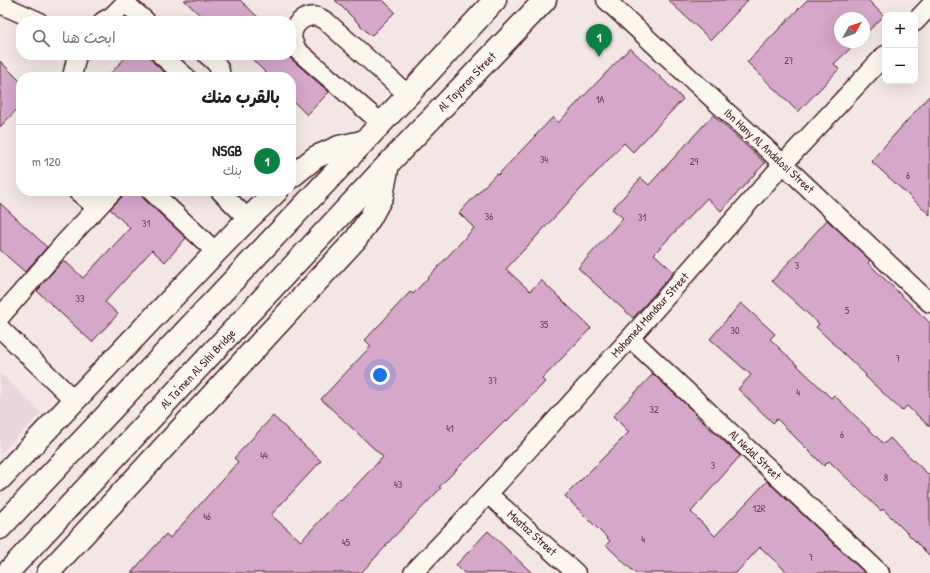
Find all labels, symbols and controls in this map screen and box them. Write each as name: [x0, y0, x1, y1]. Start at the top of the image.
north arrow: [834, 12, 870, 48]
map controls: [882, 12, 918, 84]
button: +: [882, 12, 918, 48]
search box: [16, 16, 296, 60]
pin: 1: [586, 24, 612, 57]
icon: search: [30, 27, 52, 49]
text: ابحث هنا: [62, 27, 116, 48]
street label: Al Tayaran Street: [434, 47, 500, 115]
button: −: [882, 48, 918, 84]
house number: 27: [784, 54, 794, 67]
text: بالقرب منك: [202, 85, 280, 108]
house number: 1A: [596, 93, 604, 106]
street label: Ibn Hany Al Andalosi Street: [720, 104, 819, 198]
text: NSGB: [212, 140, 242, 161]
text: 120 m: [32, 152, 60, 170]
text: 1: [265, 152, 269, 170]
house number: 34: [540, 153, 548, 166]
house number: 29: [690, 155, 699, 168]
text: بنك: [223, 161, 242, 179]
house number: 6: [906, 169, 910, 182]
house number: 36: [485, 210, 493, 223]
house number: 31: [638, 211, 646, 224]
house number: 31: [142, 217, 150, 230]
house number: 3: [795, 259, 800, 272]
street label: Mohamed Mandour Street: [607, 268, 693, 361]
house number: 33: [76, 292, 85, 305]
house number: 5: [845, 304, 850, 317]
house number: 35: [540, 318, 549, 331]
house number: 30: [731, 324, 740, 337]
street label: Al Ta'men Al Sihi Bridge: [156, 325, 239, 412]
house number: 7: [896, 352, 901, 365]
your location: [370, 365, 390, 385]
house number: 37: [488, 374, 498, 387]
house number: 4: [796, 386, 800, 399]
house number: 32: [649, 403, 659, 416]
house number: 41: [446, 422, 454, 435]
street label: Al Nedal Street: [725, 426, 786, 484]
house number: 6: [840, 428, 844, 441]
house number: 44: [260, 449, 268, 462]
house number: 3: [711, 459, 716, 472]
house number: 8: [884, 471, 888, 484]
house number: 43: [394, 478, 403, 491]
house number: 12R: [753, 502, 766, 515]
street label: Moataz Street: [504, 506, 561, 560]
house number: 46: [203, 510, 211, 523]
house number: 4: [641, 533, 645, 546]
house number: 45: [342, 536, 351, 549]
house number: 7: [809, 551, 814, 564]

